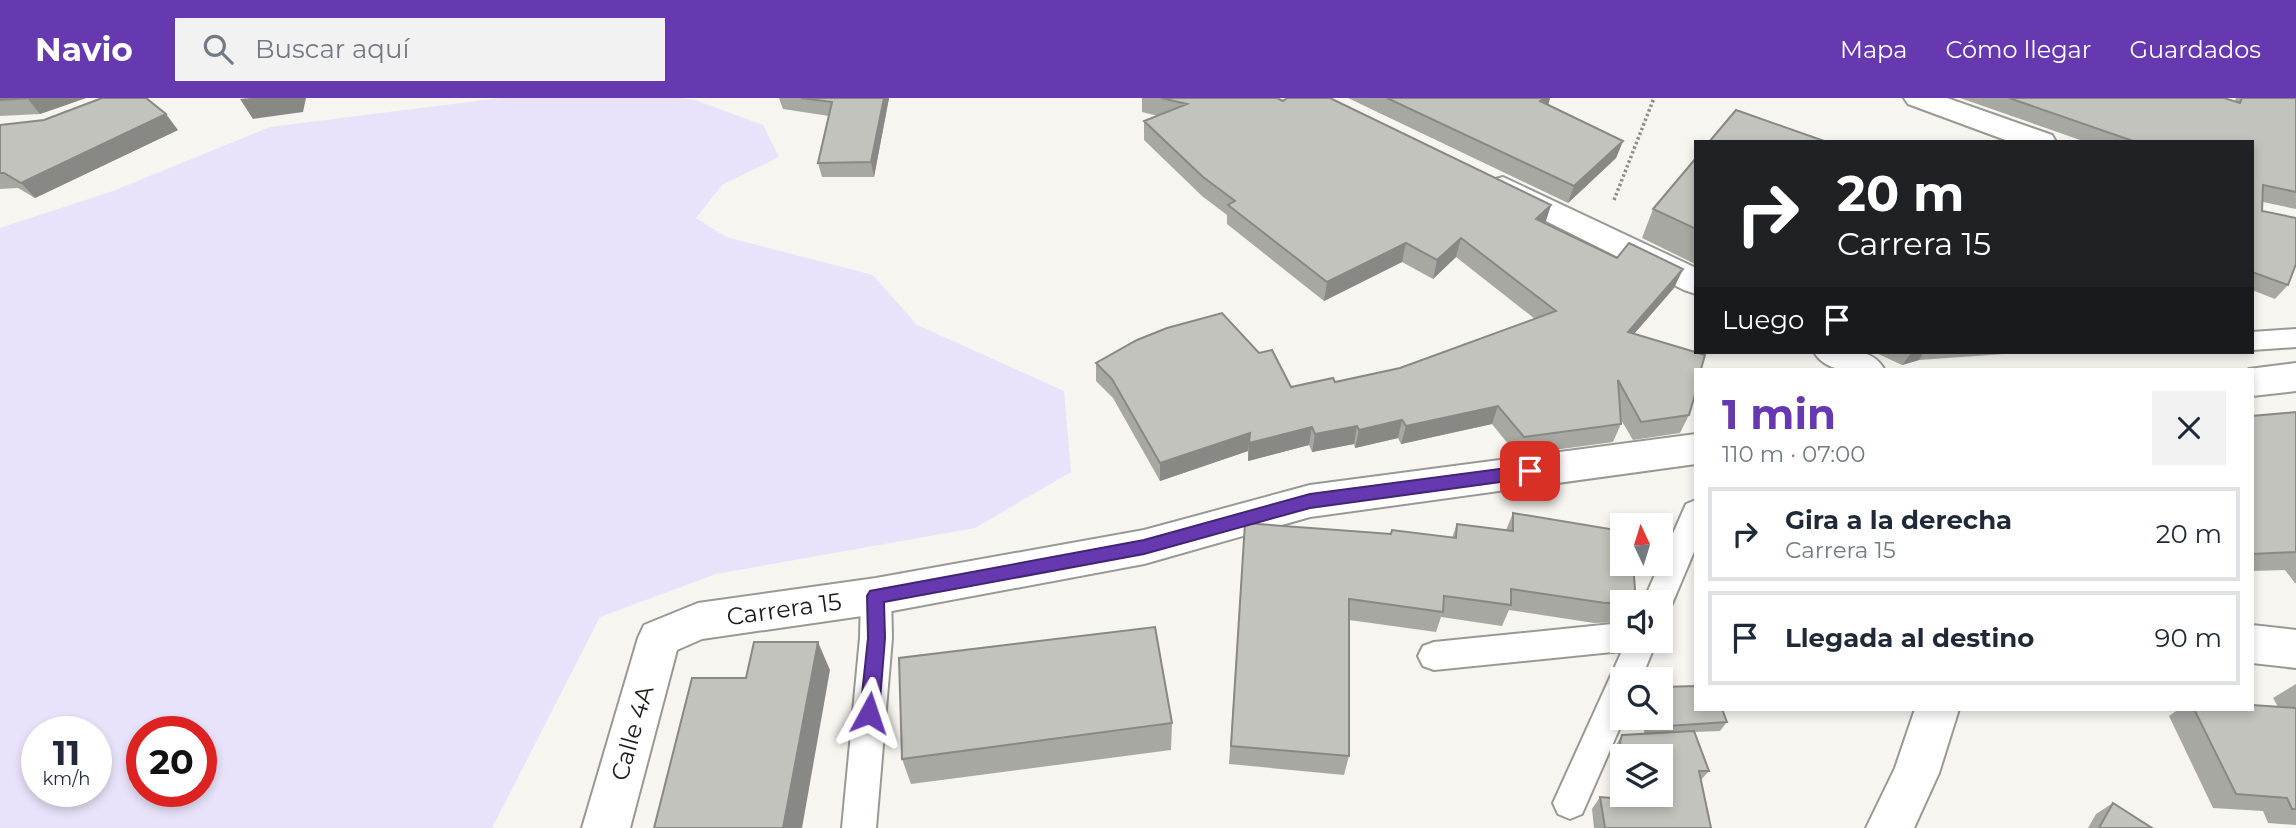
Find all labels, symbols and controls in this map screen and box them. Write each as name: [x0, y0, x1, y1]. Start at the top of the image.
search box: [175, 18, 665, 81]
text: Navio: [35, 29, 133, 69]
icon: search: [199, 30, 237, 68]
text: Buscar aquí: [255, 33, 409, 65]
text: Mapa: [1840, 35, 1907, 64]
text: Cómo llegar: [1945, 35, 2091, 64]
text: Guardados: [2129, 35, 2261, 64]
text: 20 m: [1837, 164, 1964, 223]
icon: right: [1722, 168, 1813, 259]
text: Carrera 15: [1837, 224, 1991, 263]
icon: arrive: [1818, 301, 1856, 339]
text: Luego: [1722, 304, 1804, 336]
text: 1 min: [1722, 388, 1836, 440]
button: close: [2152, 391, 2226, 465]
text: 110 m · 07:00: [1722, 440, 1866, 468]
pin: [1500, 441, 1560, 501]
icon: arrive: [1511, 452, 1549, 490]
text: Gira a la derecha: [1785, 504, 2012, 536]
north arrow: [1610, 513, 1673, 576]
map controls: [1610, 513, 1673, 807]
icon: right: [1726, 515, 1764, 553]
text: 20 m: [2156, 518, 2222, 550]
text: Carrera 15: [1785, 536, 1896, 564]
street label: Carrera 15: [725, 587, 843, 631]
button: sound: [1610, 590, 1673, 653]
icon: arrive: [1726, 619, 1764, 657]
text: Llegada al destino: [1785, 622, 2034, 654]
text: 90 m: [2155, 622, 2222, 654]
button: search: [1610, 667, 1673, 730]
position arrow: [832, 676, 906, 750]
street label: Calle 4A: [605, 681, 660, 784]
speed limit sign: 20: [126, 716, 217, 807]
text: 11: [53, 731, 80, 774]
button: layers: [1610, 744, 1673, 807]
text: km/h: [42, 768, 91, 790]

